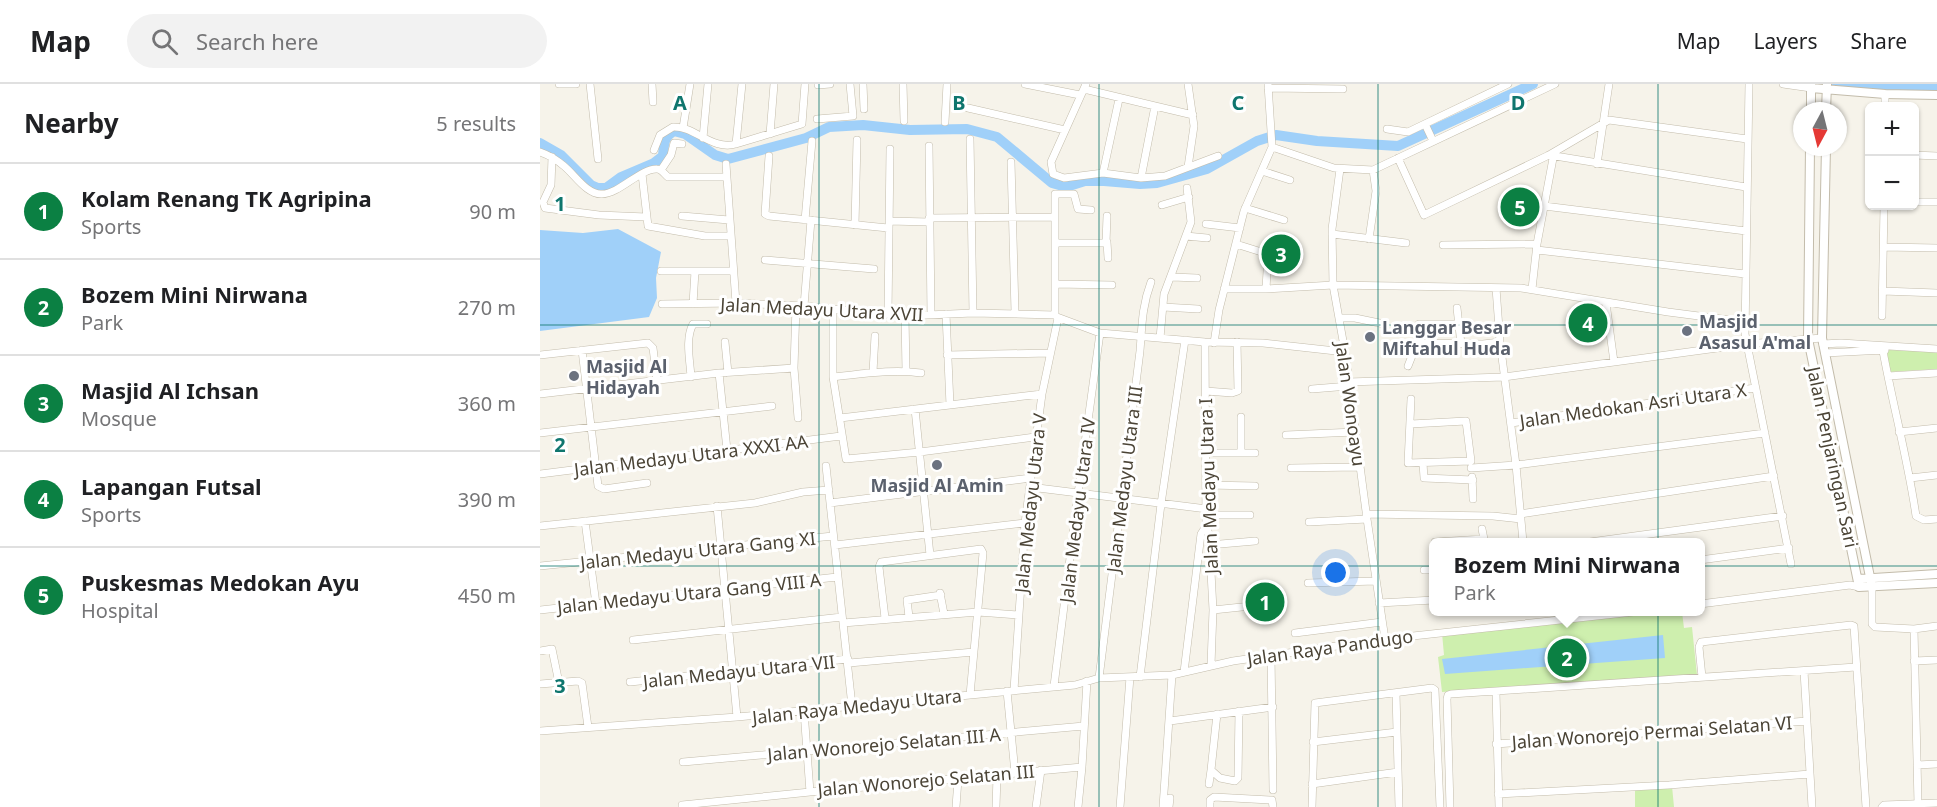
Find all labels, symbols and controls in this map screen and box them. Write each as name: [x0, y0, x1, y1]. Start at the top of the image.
search box: [127, 14, 547, 68]
text: Map: [30, 22, 91, 60]
icon: search: [148, 25, 181, 58]
text: Search here: [196, 26, 318, 56]
text: Map: [1677, 27, 1721, 55]
text: Layers: [1754, 27, 1818, 55]
text: Share: [1851, 27, 1907, 55]
text: A: [673, 89, 687, 116]
text: B: [952, 89, 966, 116]
text: C: [1232, 89, 1245, 116]
text: D: [1511, 89, 1525, 116]
north arrow: [1793, 102, 1847, 156]
map controls: [1865, 102, 1919, 210]
button: +: [1865, 102, 1919, 156]
text: Nearby: [24, 105, 119, 141]
text: 5 results: [436, 110, 516, 137]
button: −: [1865, 156, 1919, 210]
text: Kolam Renang TK Agripina: [81, 183, 372, 213]
pin: 5: [1500, 184, 1540, 230]
text: 1: [554, 190, 566, 217]
text: 1: [38, 198, 49, 225]
text: 90 m: [469, 198, 516, 225]
text: Sports: [81, 213, 141, 240]
pin: 3: [1262, 232, 1300, 276]
text: Bozem Mini Nirwana: [81, 279, 308, 309]
street label: Jalan Medayu Utara XVII: [718, 292, 924, 326]
text: 2: [38, 294, 49, 321]
text: 270 m: [458, 294, 516, 321]
pin: 4: [1568, 300, 1608, 346]
text: Park: [81, 309, 123, 336]
place label: Masjid Asasul A'mal: [1699, 309, 1811, 354]
place label: Langgar Besar Miftahul Huda: [1382, 315, 1511, 360]
marker: Masjid Asasul A'mal: [1680, 324, 1694, 338]
marker: Langgar Besar Miftahul Huda: [1363, 330, 1377, 344]
street label: Jalan Wonoayu: [1330, 338, 1372, 468]
place label: Masjid Al Hidayah: [586, 354, 667, 399]
street label: Jalan Penjaringan Sari: [1802, 362, 1864, 550]
marker: Masjid Al Hidayah: [567, 369, 581, 383]
text: Masjid Al Ichsan: [81, 375, 259, 405]
street label: Jalan Medokan Asri Utara X: [1516, 377, 1748, 433]
street label: Jalan Medayu Utara III: [1100, 384, 1147, 576]
text: 3: [38, 390, 49, 417]
text: 360 m: [458, 390, 516, 417]
street label: Jalan Medayu Utara I: [1193, 398, 1223, 576]
text: Mosque: [81, 405, 157, 432]
street label: Jalan Medayu Utara V: [1008, 412, 1051, 596]
street label: Jalan Medayu Utara IV: [1053, 416, 1100, 606]
street label: Jalan Medayu Utara XXXI AA: [571, 429, 810, 481]
text: 2: [554, 431, 566, 458]
marker: Masjid Al Amin: [930, 458, 944, 472]
text: Lapangan Futsal: [81, 471, 262, 501]
place label: Masjid Al Amin: [870, 473, 1004, 497]
text: 4: [38, 486, 49, 513]
text: 390 m: [458, 486, 516, 513]
text: Sports: [81, 501, 141, 528]
street label: Jalan Medayu Utara Gang XI: [577, 526, 817, 575]
popup: [1429, 538, 1705, 616]
text: Bozem Mini Nirwana: [1453, 549, 1681, 579]
your location: [1321, 558, 1350, 587]
text: Puskesmas Medokan Ayu: [81, 567, 360, 597]
street label: Jalan Medayu Utara Gang VIII A: [554, 567, 823, 619]
text: Park: [1453, 579, 1496, 606]
pin: 1: [1246, 580, 1284, 624]
text: 5: [38, 582, 49, 609]
text: 450 m: [458, 582, 516, 609]
text: Hospital: [81, 597, 159, 624]
street label: Jalan Raya Pandugo: [1244, 623, 1414, 671]
pin: 2: [1548, 636, 1586, 680]
street label: Jalan Medayu Utara VII: [640, 649, 836, 693]
text: 3: [554, 672, 566, 699]
street label: Jalan Raya Medayu Utara: [749, 683, 963, 729]
street label: Jalan Wonorejo Permai Selatan VI: [1509, 710, 1793, 754]
street label: Jalan Wonorejo Selatan III A: [764, 722, 1002, 766]
street label: Jalan Wonorejo Selatan III: [814, 759, 1036, 802]

